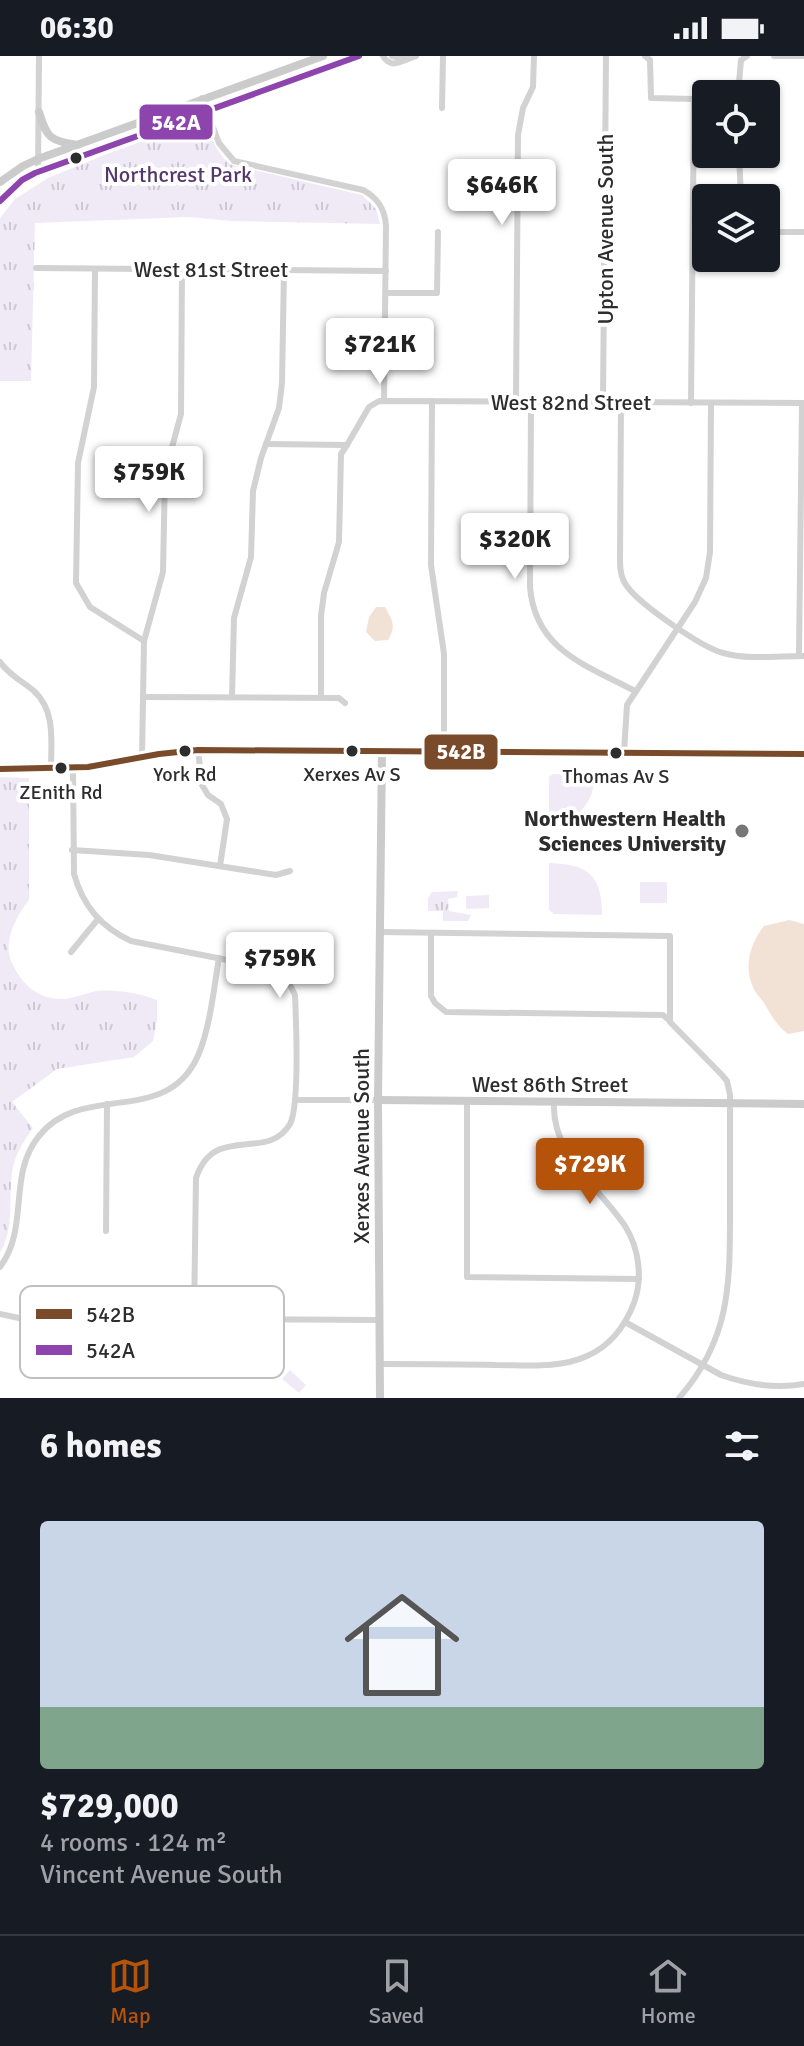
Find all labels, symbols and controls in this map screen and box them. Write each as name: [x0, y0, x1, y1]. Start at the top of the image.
text: 06:30: [40, 10, 114, 47]
map controls: [692, 80, 780, 272]
button: locate: [692, 80, 780, 168]
line badge: 542A: [138, 103, 214, 141]
text: 542A: [151, 109, 201, 136]
street label: Upton Avenue South: [592, 133, 619, 325]
unlabelled marker: [68, 150, 84, 166]
pin: $646K: [446, 159, 558, 227]
park label: Northcrest Park: [104, 161, 252, 188]
text: $646K: [466, 169, 538, 201]
button: layers: [692, 184, 780, 272]
street label: West 81st Street: [134, 256, 288, 283]
pin: $721K: [324, 318, 436, 386]
text: $721K: [344, 328, 416, 360]
street label: West 82nd Street: [491, 389, 652, 416]
pin: $759K: [93, 446, 205, 514]
text: $759K: [113, 456, 185, 488]
pin: $320K: [459, 513, 571, 581]
text: $320K: [479, 523, 551, 555]
line badge: 542B: [423, 733, 499, 771]
text: 542B: [436, 738, 486, 765]
marker: York Rd: [177, 743, 193, 759]
marker: Xerxes Av S: [344, 743, 360, 759]
marker: Thomas Av S: [608, 745, 624, 761]
marker: ZEnith Rd: [53, 760, 69, 776]
place label: York Rd: [153, 762, 217, 787]
place label: Xerxes Av S: [303, 762, 401, 787]
place label: Thomas Av S: [563, 764, 669, 789]
place label: ZEnith Rd: [19, 780, 103, 805]
place label: Northwestern Health Sciences University: [524, 805, 726, 857]
marker: Northwestern Health Sciences University: [733, 822, 751, 840]
pin: $759K: [224, 932, 336, 1000]
text: $759K: [244, 942, 316, 974]
street label: Xerxes Avenue South: [348, 1048, 375, 1244]
street label: West 86th Street: [472, 1071, 629, 1098]
pin: $729K: [534, 1138, 646, 1206]
text: $729K: [554, 1148, 626, 1180]
legend: [20, 1286, 284, 1378]
text: 542B: [86, 1301, 135, 1328]
text: 542A: [86, 1337, 136, 1364]
icon: filters: [720, 1424, 764, 1468]
text: 6 homes: [40, 1425, 161, 1467]
icon: home: [330, 1573, 474, 1717]
text: $729,000: [40, 1785, 179, 1827]
text: 4 rooms · 124 m²: [40, 1827, 227, 1859]
text: Vincent Avenue South: [40, 1859, 283, 1891]
tab: Map: [108, 1954, 152, 2029]
tab: Saved: [369, 1954, 424, 2029]
tab: Home: [641, 1954, 696, 2029]

